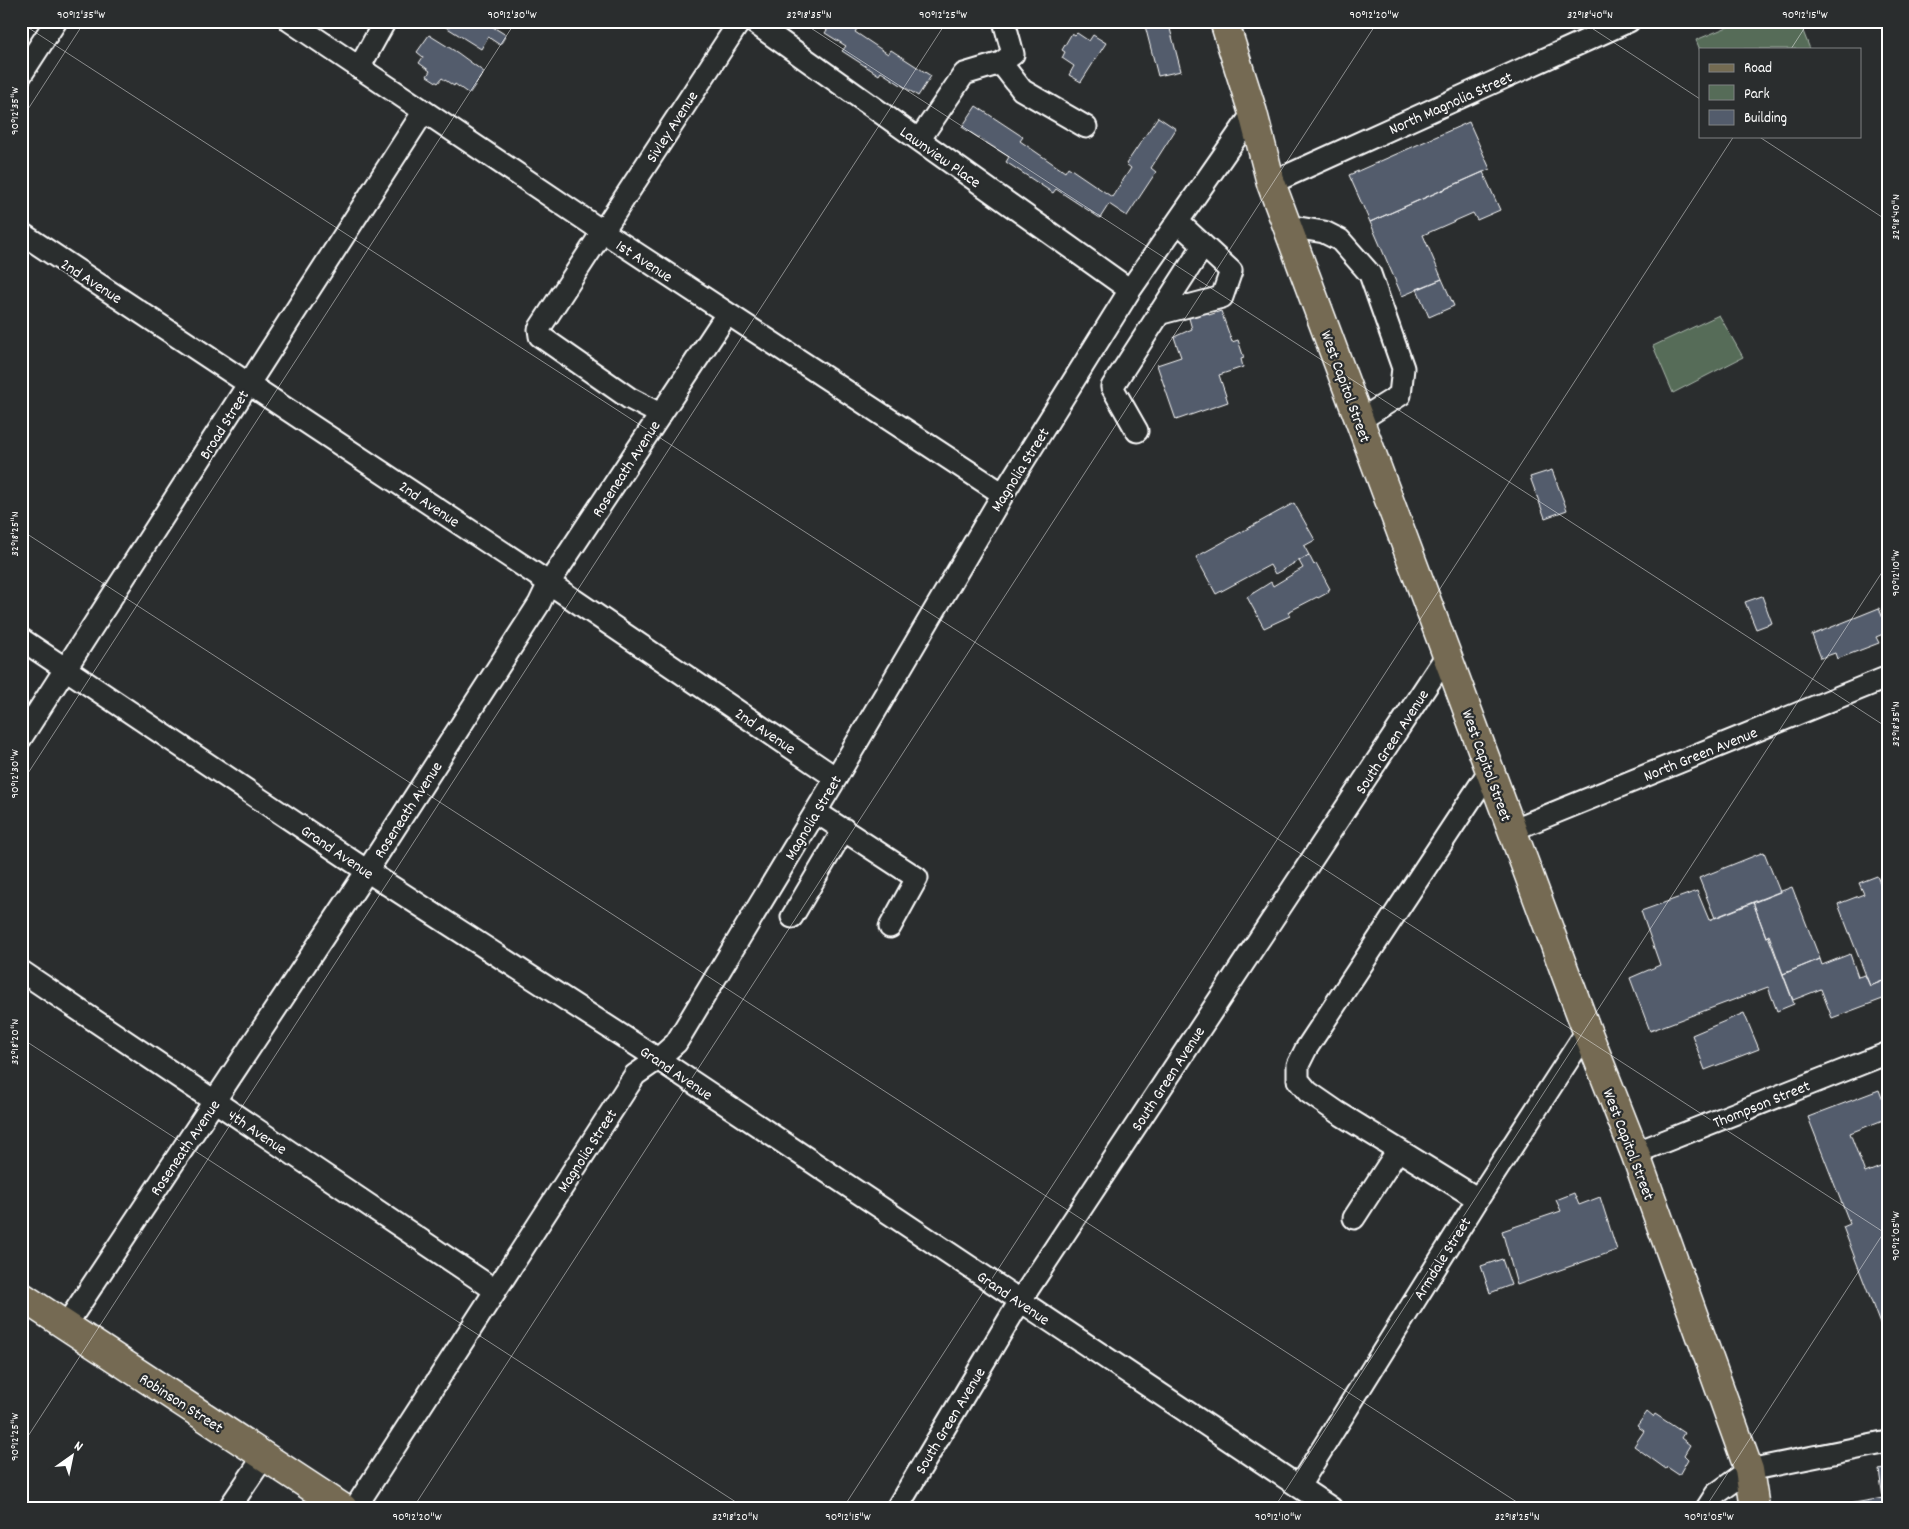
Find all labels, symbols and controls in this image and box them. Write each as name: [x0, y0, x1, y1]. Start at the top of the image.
text: 90°12'35"W: [57, 7, 105, 24]
text: 90°12'30"W: [487, 7, 537, 24]
text: 32°18'35"N: [786, 7, 832, 24]
text: 90°12'25"W: [919, 7, 967, 24]
text: 90°12'20"W: [1349, 7, 1399, 24]
text: 32°18'40"N: [1567, 7, 1613, 24]
text: 90°12'15"W: [1782, 7, 1828, 24]
legend: [1699, 48, 1862, 138]
text: Road: [1744, 58, 1772, 80]
street label: North Magnolia Street: [1386, 67, 1517, 142]
text: Park: [1744, 84, 1770, 106]
text: 90°12'35"W: [7, 87, 24, 135]
street label: Sivley Avenue: [641, 87, 705, 168]
text: Building: [1744, 108, 1787, 130]
street label: Lawnview Place: [894, 122, 985, 195]
text: 32°18'40"N: [1888, 194, 1905, 240]
street label: 1st Avenue: [611, 235, 677, 289]
street label: 2nd Avenue: [55, 254, 126, 311]
street label: West Capitol Street: [1314, 328, 1376, 446]
street label: Broad Street: [195, 386, 256, 465]
street label: Roseneath Avenue: [587, 416, 667, 522]
street label: Magnolia Street: [986, 424, 1056, 517]
street label: 2nd Avenue: [393, 476, 464, 534]
text: 32°18'25"N: [7, 511, 24, 557]
text: 90°12'10"W: [1888, 550, 1905, 596]
street label: South Green Avenue: [1351, 685, 1436, 799]
text: 32°18'35"N: [1888, 701, 1905, 747]
street label: 2nd Avenue: [729, 703, 800, 761]
street label: West Capitol Street: [1455, 707, 1517, 825]
street label: North Green Avenue: [1641, 722, 1761, 789]
text: 90°12'30"W: [7, 749, 24, 799]
street label: Roseneath Avenue: [369, 757, 449, 863]
street label: Magnolia Street: [780, 771, 849, 865]
street label: Grand Avenue: [295, 820, 378, 886]
text: 32°18'20"N: [7, 1019, 24, 1065]
street label: South Green Avenue: [1127, 1022, 1212, 1136]
street label: Grand Avenue: [634, 1041, 717, 1107]
street label: Thompson Street: [1710, 1075, 1814, 1135]
street label: West Capitol Street: [1596, 1086, 1660, 1204]
street label: Roseneath Avenue: [145, 1096, 227, 1201]
street label: 4th Avenue: [222, 1105, 291, 1161]
street label: Magnolia Street: [553, 1105, 624, 1198]
text: 90°12'05"W: [1888, 1211, 1905, 1261]
street label: Armdale Street: [1408, 1213, 1478, 1305]
street label: Grand Avenue: [971, 1266, 1054, 1332]
street label: South Green Avenue: [910, 1364, 992, 1479]
street label: Robinson Street: [134, 1368, 227, 1440]
text: 90°12'25"W: [7, 1413, 24, 1461]
north arrow: [48, 1432, 98, 1482]
text: N: [70, 1437, 86, 1457]
text: 90°12'20"W: [392, 1509, 442, 1526]
text: 32°18'20"N: [712, 1509, 758, 1526]
text: 90°12'15"W: [825, 1509, 871, 1526]
text: 90°12'10"W: [1255, 1509, 1301, 1526]
text: 32°18'25"N: [1494, 1509, 1540, 1526]
text: 90°12'05"W: [1684, 1509, 1734, 1526]

